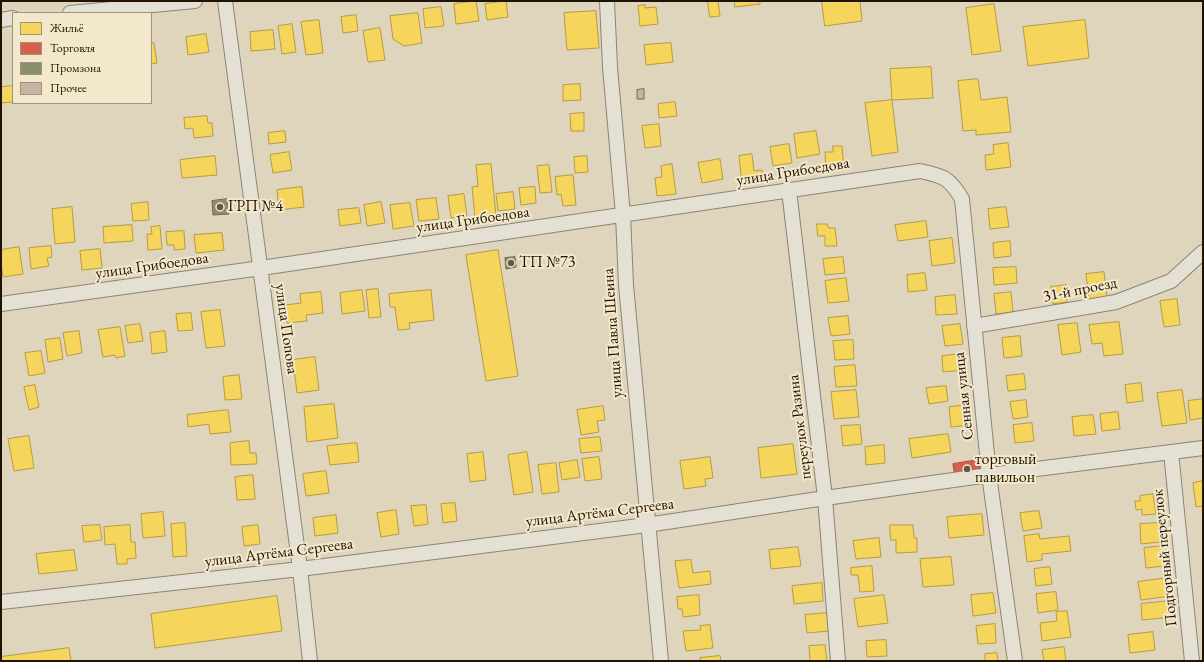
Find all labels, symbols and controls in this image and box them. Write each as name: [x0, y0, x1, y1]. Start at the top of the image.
legend: [12, 12, 152, 104]
text: Жильё: [50, 20, 83, 36]
text: Торговля: [50, 40, 95, 56]
text: Промзона: [50, 60, 101, 76]
text: Прочее: [50, 80, 87, 96]
street label: улица Грибоедова: [735, 154, 851, 190]
place label: ГРП №4: [228, 197, 283, 217]
marker: ГРП №4: [215, 202, 225, 212]
street label: улица Грибоедова: [415, 203, 531, 237]
street label: улица Грибоедова: [94, 249, 210, 283]
place label: ТП №73: [519, 253, 575, 273]
marker: ТП №73: [506, 258, 516, 268]
street label: улица Павла Шеина: [599, 268, 627, 398]
street label: 31-й проезд: [1041, 273, 1119, 307]
street label: улица Попова: [270, 283, 302, 375]
street label: Сенная улица: [950, 351, 978, 441]
street label: переулок Разина: [784, 374, 816, 480]
place label: торговый павильон: [975, 450, 1036, 488]
marker: торговый павильон: [962, 464, 972, 474]
street label: Подгорный переулок: [1148, 488, 1182, 628]
street label: улица Артёма Сергеева: [525, 494, 675, 532]
street label: улица Артёма Сергеева: [204, 534, 354, 572]

